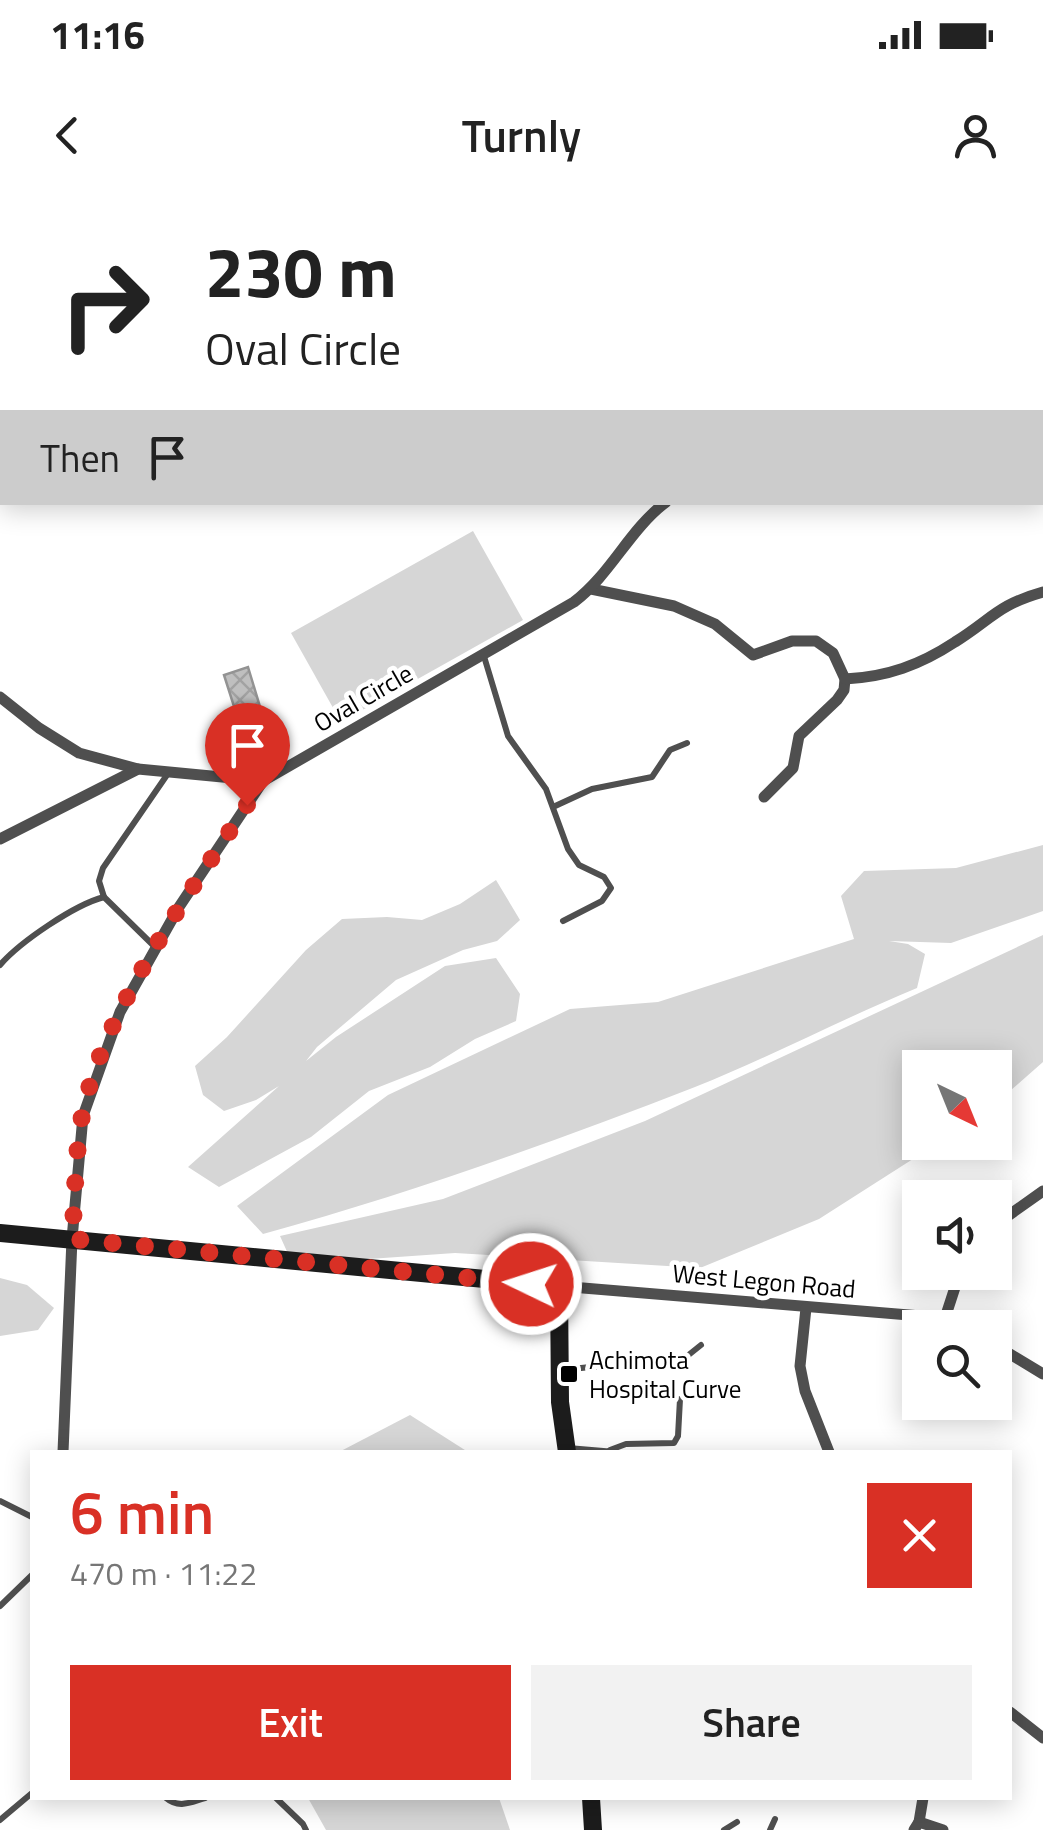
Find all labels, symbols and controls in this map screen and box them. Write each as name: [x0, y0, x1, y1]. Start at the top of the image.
text: 11:16: [50, 6, 145, 64]
text: Turnly: [462, 101, 581, 169]
icon: back: [40, 108, 95, 163]
icon: person: [948, 108, 1003, 163]
text: 230 m: [205, 218, 397, 324]
icon: right: [40, 240, 170, 370]
text: Oval Circle: [205, 314, 401, 382]
text: Then: [40, 429, 120, 487]
icon: arrive: [140, 430, 195, 485]
street label: Oval Circle: [306, 654, 420, 742]
pin: [205, 703, 290, 806]
icon: arrive: [220, 718, 275, 773]
north arrow: [902, 1050, 1012, 1160]
map controls: [902, 1050, 1012, 1420]
button: sound: [902, 1180, 1012, 1290]
position arrow: [479, 1232, 583, 1336]
street label: West Legon Road: [671, 1254, 857, 1308]
button: search: [902, 1310, 1012, 1420]
place label: Achimota Hospital Curve: [589, 1341, 741, 1408]
marker: Achimota Hospital Curve: [558, 1363, 580, 1385]
text: 6 min: [70, 1466, 214, 1557]
button: close: [867, 1483, 972, 1588]
text: 470 m · 11:22: [70, 1549, 257, 1597]
button: Exit: [70, 1665, 511, 1780]
button: Share: [531, 1665, 972, 1780]

